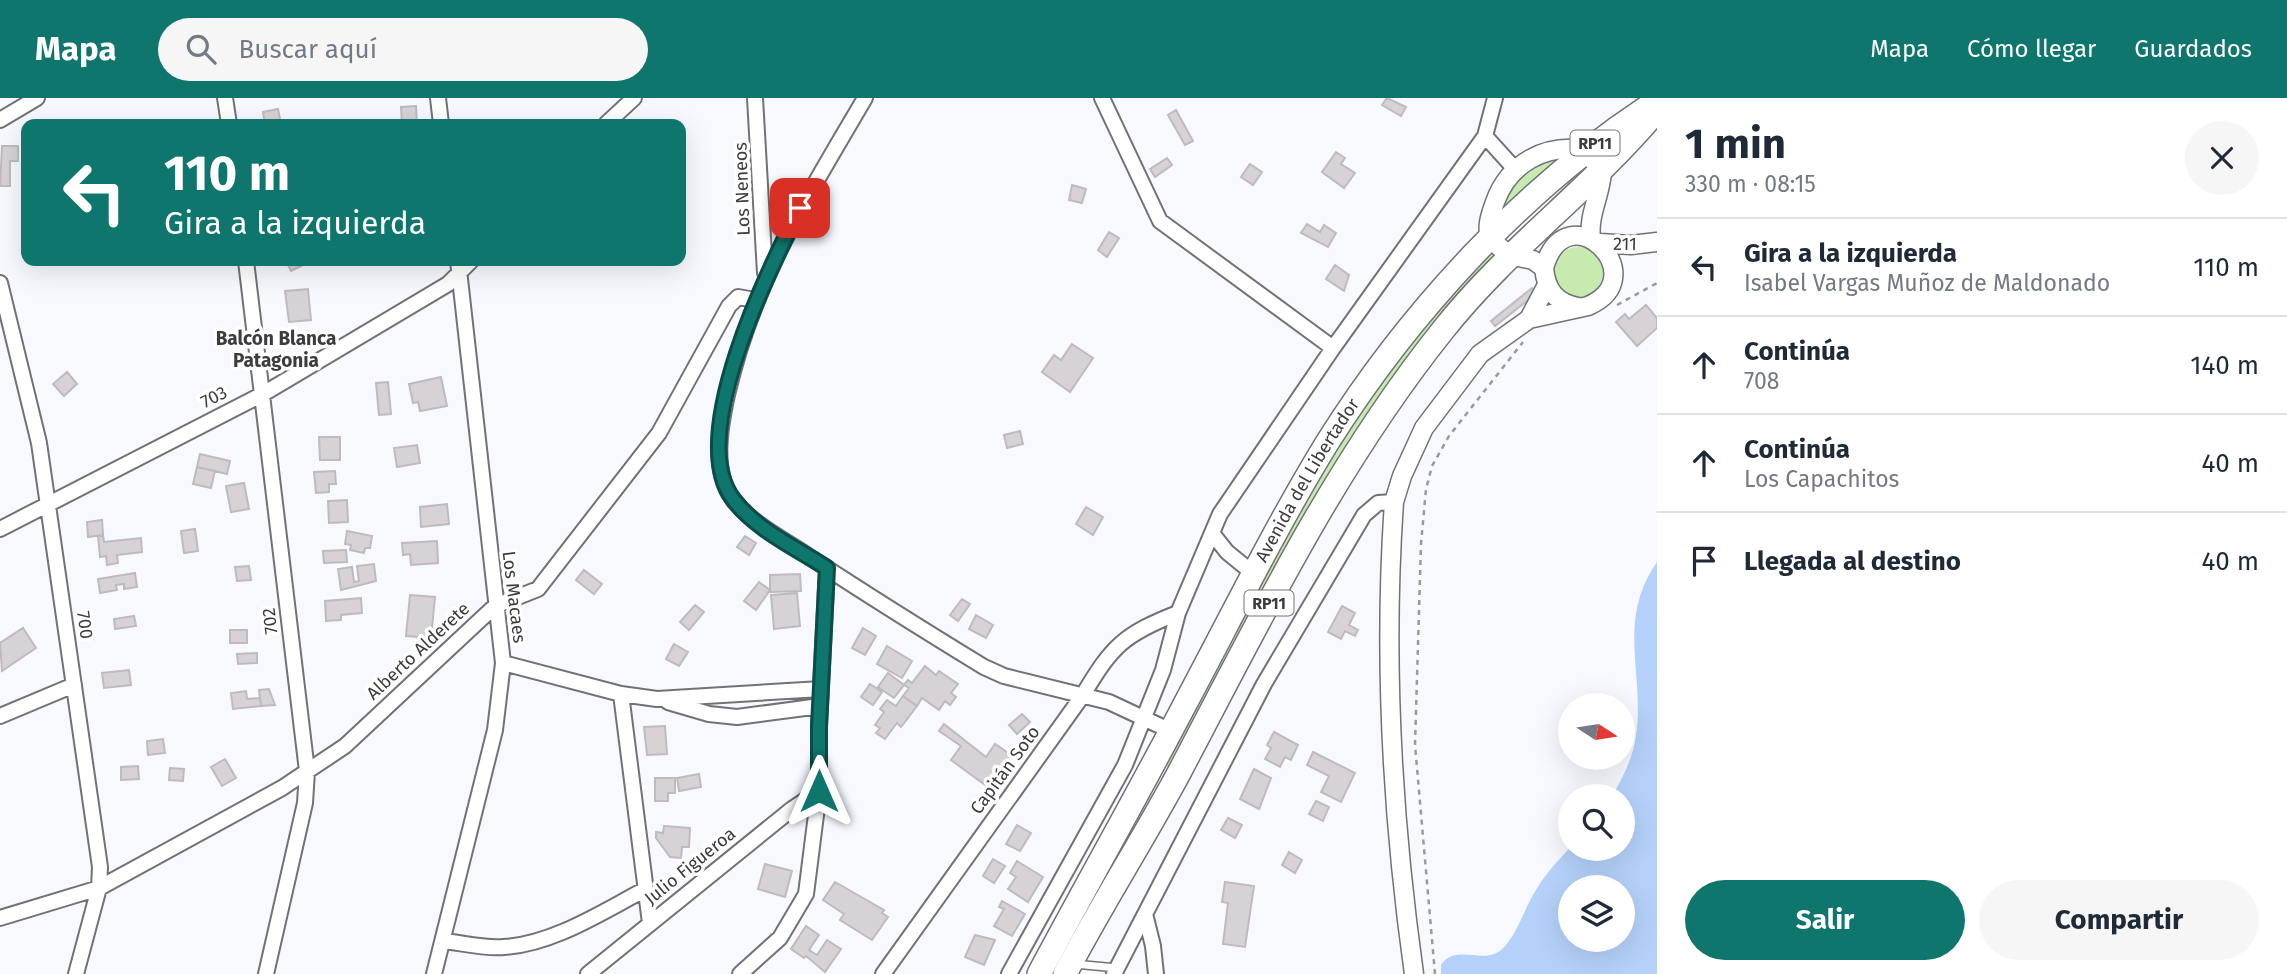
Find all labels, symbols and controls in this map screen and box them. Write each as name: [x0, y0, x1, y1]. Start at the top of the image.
search box: [158, 18, 648, 81]
text: Mapa: [35, 29, 116, 69]
icon: search: [182, 30, 220, 68]
text: Buscar aquí: [238, 34, 377, 65]
text: Mapa: [1870, 35, 1929, 63]
text: Cómo llegar: [1967, 35, 2096, 63]
text: Guardados: [2134, 35, 2252, 63]
text: 1 min: [1685, 119, 1786, 169]
button: close: [2185, 121, 2259, 195]
road number: RP11: [1570, 130, 1620, 156]
street label: Los Neneos: [729, 142, 755, 236]
text: 110 m: [164, 144, 290, 203]
icon: left: [49, 147, 140, 238]
text: 330 m · 08:15: [1685, 170, 1816, 198]
pin: [770, 178, 830, 238]
icon: arrive: [781, 189, 819, 227]
text: Gira a la izquierda: [164, 204, 426, 242]
street label: 211: [1613, 233, 1637, 255]
text: Gira a la izquierda: [1744, 238, 1957, 269]
icon: left: [1685, 248, 1723, 286]
text: 110 m: [2193, 252, 2259, 283]
text: Isabel Vargas Muñoz de Maldonado: [1744, 269, 2110, 297]
district label: Balcón Blanca Patagonia: [216, 327, 336, 372]
text: Continúa: [1744, 336, 1850, 367]
icon: ahead: [1685, 346, 1723, 384]
text: 140 m: [2190, 350, 2259, 381]
text: 708: [1744, 367, 1779, 395]
street label: 703: [197, 381, 231, 413]
street label: Avenida del Libertador: [1251, 394, 1364, 566]
text: Continúa: [1744, 434, 1850, 465]
icon: ahead: [1685, 444, 1723, 482]
text: 40 m: [2201, 448, 2259, 479]
text: Los Capachitos: [1744, 465, 1899, 493]
icon: arrive: [1685, 542, 1723, 580]
text: Llegada al destino: [1744, 546, 1961, 577]
text: 40 m: [2201, 546, 2259, 577]
street label: Los Macaes: [497, 550, 531, 644]
road number: RP11: [1244, 590, 1294, 616]
street label: Alberto Alderete: [362, 598, 474, 704]
street label: 702: [257, 606, 283, 635]
street label: 700: [72, 610, 98, 640]
north arrow: [1558, 693, 1634, 770]
map controls: [1558, 693, 1635, 952]
street label: Capitán Soto: [966, 721, 1044, 819]
position arrow: [782, 754, 856, 828]
button: search: [1558, 784, 1635, 861]
street label: Julio Figueroa: [640, 823, 740, 909]
button: layers: [1558, 875, 1635, 952]
button: Salir: [1685, 880, 1965, 960]
button: Compartir: [1979, 880, 2259, 960]

